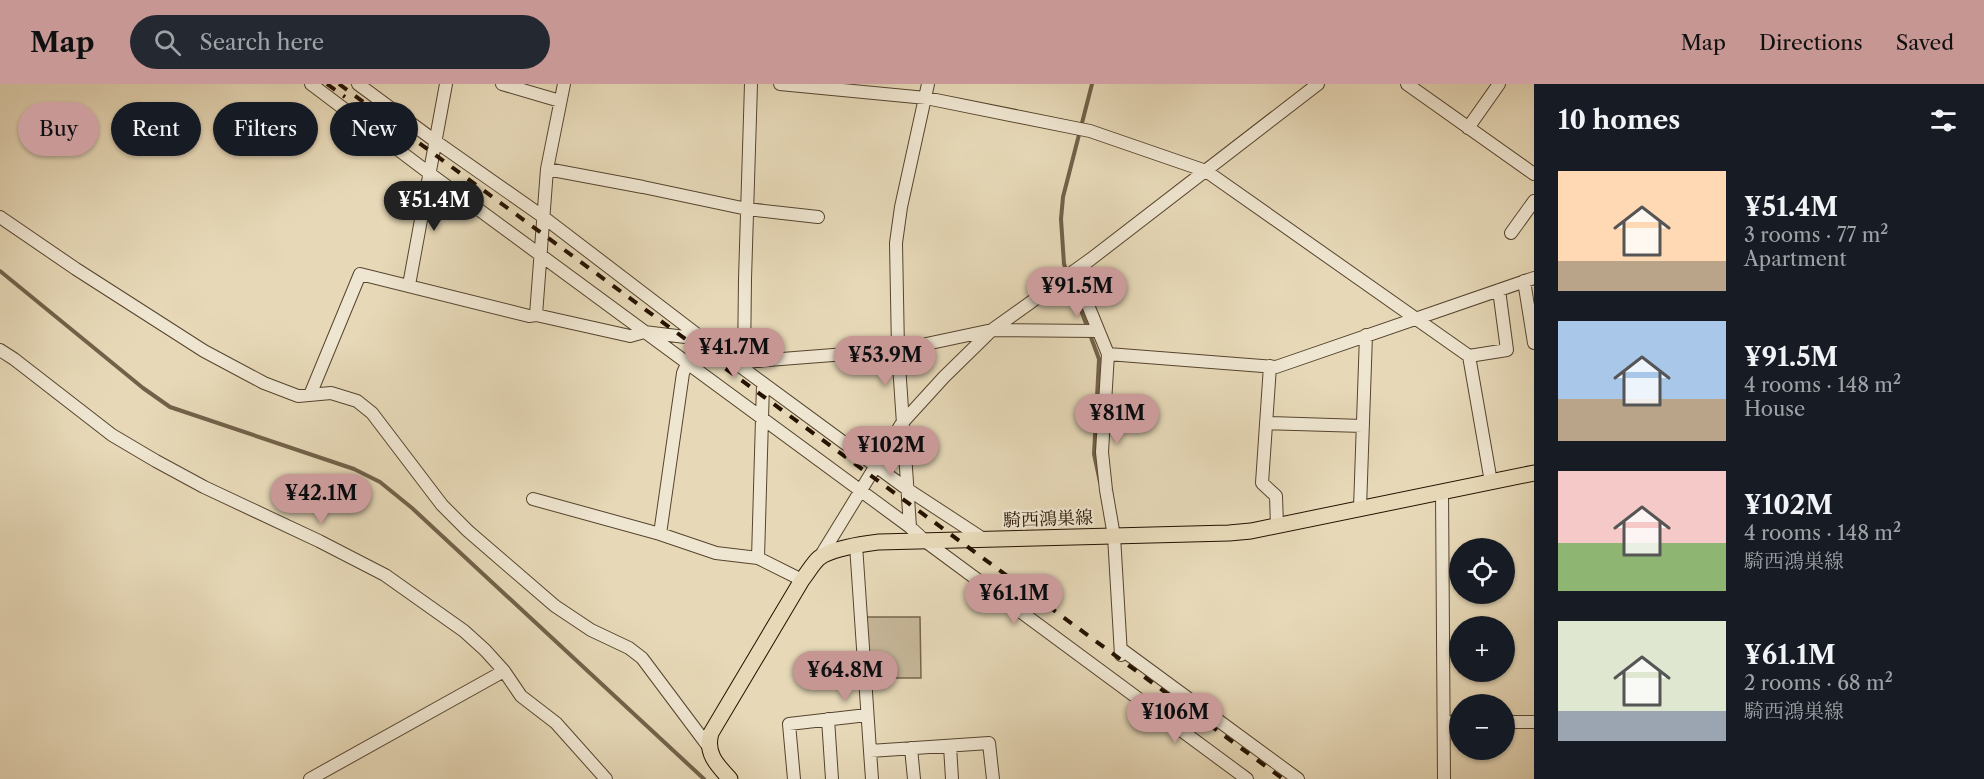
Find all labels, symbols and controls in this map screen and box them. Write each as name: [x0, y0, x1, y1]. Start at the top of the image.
search box: [130, 15, 550, 69]
text: Map: [30, 25, 94, 59]
icon: search: [151, 26, 184, 59]
text: Search here: [199, 29, 324, 56]
text: Map: [1681, 30, 1726, 55]
text: Directions: [1759, 30, 1863, 55]
text: Saved: [1896, 30, 1954, 55]
chip: Buy: [18, 102, 99, 156]
chip: Rent: [111, 102, 201, 156]
chip: Filters: [213, 102, 318, 156]
chip: New: [330, 102, 418, 156]
text: 10 homes: [1558, 104, 1680, 136]
icon: filters: [1927, 104, 1960, 137]
pin: ¥51.4M: [385, 181, 483, 232]
text: ¥51.4M: [398, 188, 470, 212]
text: ¥51.4M: [1744, 191, 1838, 223]
icon: home: [1606, 195, 1678, 267]
text: 3 rooms · 77 m²: [1744, 223, 1888, 247]
text: Apartment: [1744, 247, 1847, 271]
pin: ¥91.5M: [1028, 267, 1126, 318]
text: ¥91.5M: [1041, 274, 1113, 298]
pin: ¥41.7M: [685, 328, 783, 379]
text: ¥41.7M: [698, 335, 770, 359]
pin: ¥53.9M: [836, 336, 934, 387]
text: ¥91.5M: [1744, 341, 1838, 373]
text: ¥53.9M: [848, 343, 922, 367]
icon: home: [1606, 345, 1678, 417]
text: 4 rooms · 148 m²: [1744, 373, 1901, 397]
pin: ¥81M: [1081, 394, 1153, 445]
text: House: [1744, 397, 1805, 421]
text: ¥81M: [1089, 401, 1145, 425]
pin: ¥102M: [849, 426, 933, 477]
text: ¥102M: [857, 433, 925, 457]
pin: ¥42.1M: [272, 474, 370, 525]
text: ¥42.1M: [284, 481, 358, 505]
text: ¥102M: [1744, 489, 1833, 521]
icon: home: [1606, 495, 1678, 567]
street label: 騎西鴻巣線: [1003, 506, 1093, 532]
text: 4 rooms · 148 m²: [1744, 521, 1901, 545]
map controls: [1449, 538, 1515, 760]
button: locate: [1449, 538, 1515, 604]
text: 騎西鴻巣線: [1744, 549, 1844, 573]
pin: ¥61.1M: [965, 574, 1063, 625]
text: ¥61.1M: [979, 581, 1049, 605]
button: +: [1449, 616, 1515, 682]
text: ¥61.1M: [1744, 639, 1836, 671]
icon: home: [1606, 645, 1678, 717]
pin: ¥64.8M: [796, 651, 894, 702]
text: ¥64.8M: [807, 658, 883, 682]
text: 2 rooms · 68 m²: [1744, 671, 1893, 695]
pin: ¥106M: [1133, 693, 1217, 744]
button: −: [1449, 694, 1515, 760]
text: 騎西鴻巣線: [1744, 699, 1844, 723]
text: ¥106M: [1141, 700, 1209, 724]

